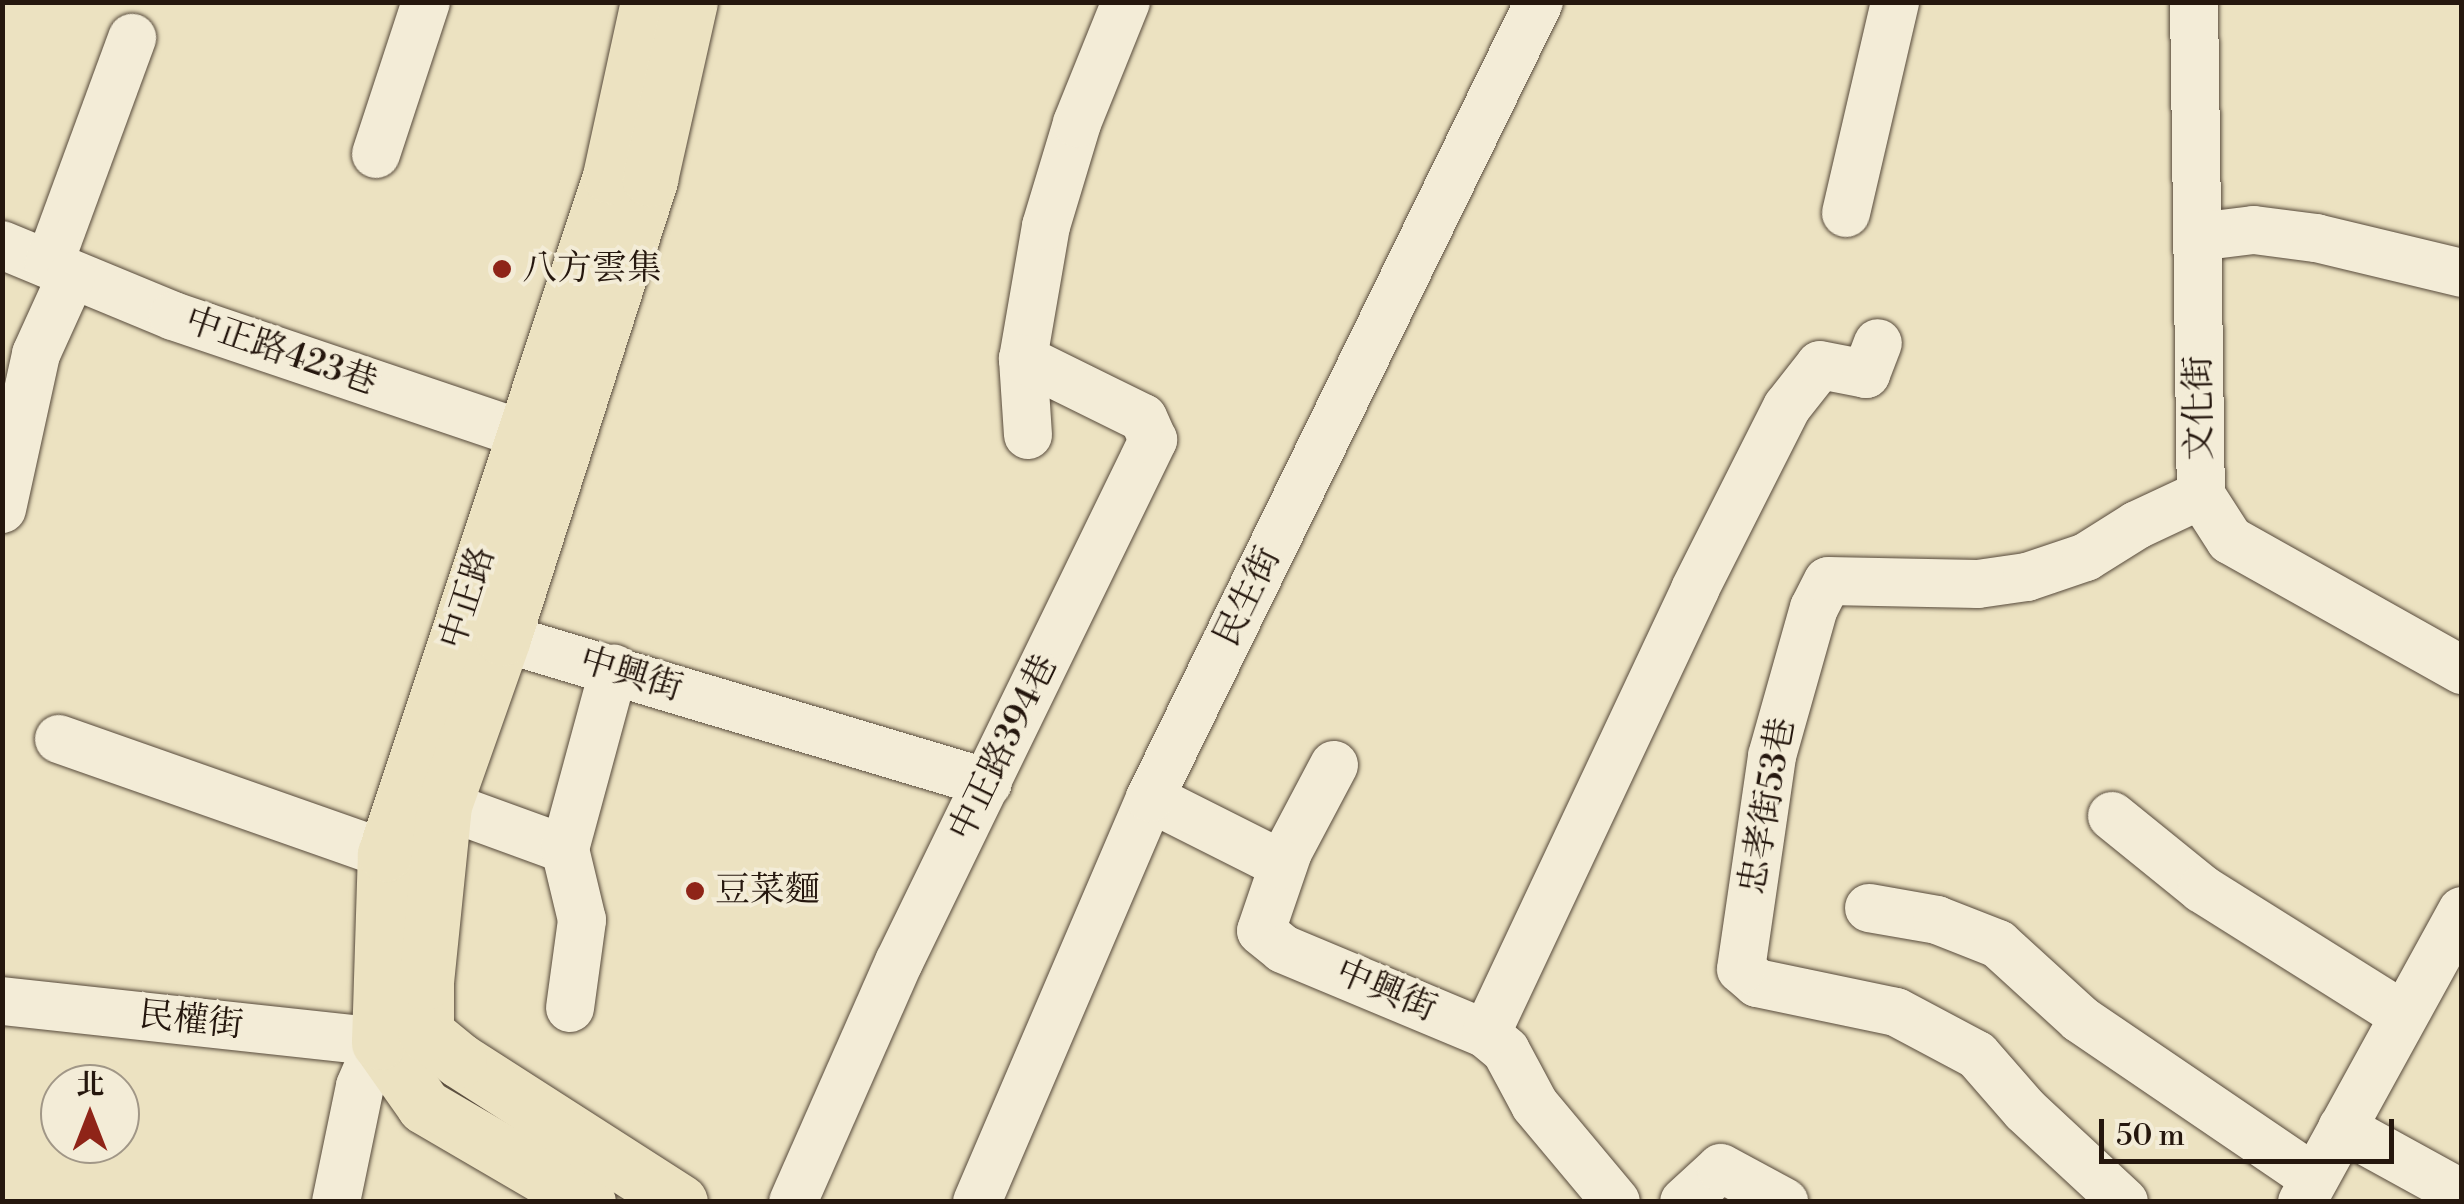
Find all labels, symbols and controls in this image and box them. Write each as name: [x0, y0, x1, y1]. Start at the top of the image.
place label: 八方雲集: [522, 248, 662, 290]
marker: 八方雲集: [491, 258, 513, 280]
street label: 中正路423巷: [180, 300, 382, 404]
street label: 文化街: [2178, 355, 2222, 461]
street label: 民生街: [1206, 541, 1290, 653]
street label: 中正路: [432, 542, 504, 654]
street label: 中興街: [575, 640, 687, 710]
street label: 中正路394巷: [941, 648, 1067, 848]
street label: 忠孝街53巷: [1732, 714, 1804, 898]
place label: 豆菜麵: [715, 870, 820, 912]
marker: 豆菜麵: [684, 880, 706, 902]
street label: 中興街: [1329, 951, 1443, 1031]
street label: 民權街: [137, 995, 245, 1047]
north arrow: [40, 1064, 140, 1164]
text: 北: [76, 1068, 104, 1103]
scale bar: [2104, 1099, 2399, 1161]
text: 50 m: [2116, 1117, 2185, 1155]

